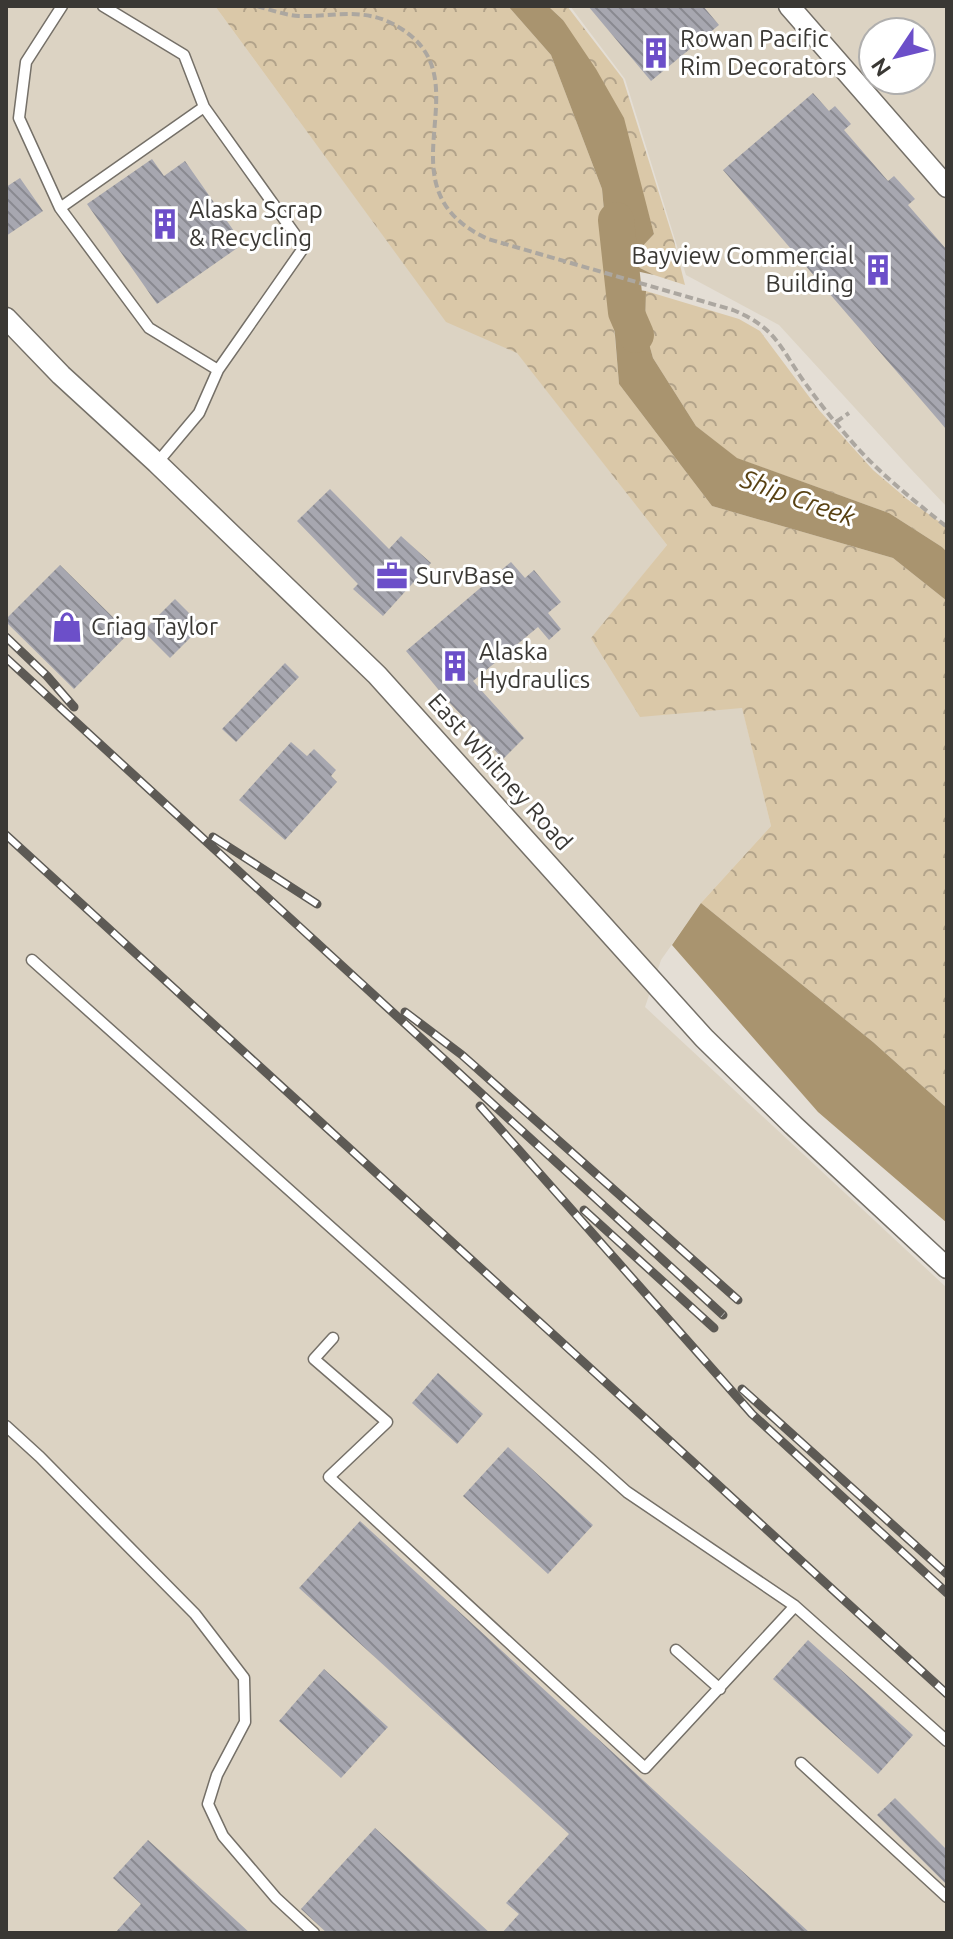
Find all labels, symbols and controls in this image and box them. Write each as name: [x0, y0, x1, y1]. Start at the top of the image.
north arrow: [857, 16, 937, 96]
place label: Rowan Pacific Rim Decorators: [680, 25, 847, 80]
building icon: Rowan Pacific Rim Decorators: [639, 36, 673, 70]
text: N: [865, 54, 895, 82]
place label: Alaska Scrap & Recycling: [189, 196, 323, 251]
building icon: Alaska Scrap & Recycling: [148, 207, 182, 241]
place label: Bayview Commercial Building: [631, 242, 854, 297]
building icon: Bayview Commercial Building: [861, 253, 895, 287]
water label: Ship Creek: [736, 463, 860, 532]
office icon: SurvBase: [375, 559, 409, 593]
place label: SurvBase: [416, 562, 515, 589]
shop icon: Criag Taylor: [50, 610, 84, 644]
place label: Criag Taylor: [91, 613, 218, 640]
place label: Alaska Hydraulics: [479, 638, 590, 693]
building icon: Alaska Hydraulics: [438, 649, 472, 683]
street label: East Whitney Road: [423, 688, 578, 856]

